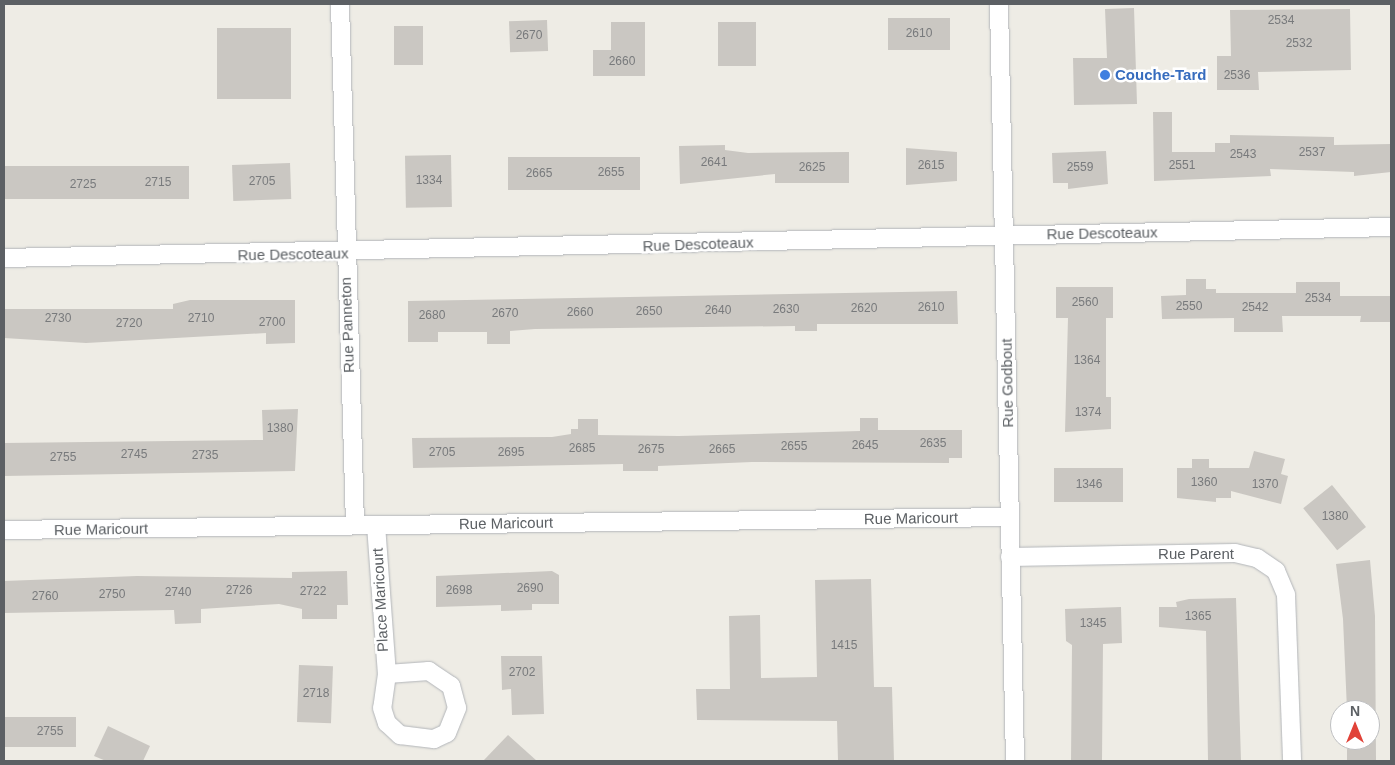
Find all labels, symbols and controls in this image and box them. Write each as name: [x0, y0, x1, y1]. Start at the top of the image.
house number: 2534: [1268, 14, 1294, 28]
house number: 2610: [906, 27, 932, 41]
house number: 2670: [516, 29, 542, 43]
house number: 2532: [1286, 37, 1312, 51]
house number: 2660: [609, 55, 635, 69]
place label: Couche-Tard: [1115, 66, 1206, 84]
marker: Couche-Tard: [1099, 69, 1111, 81]
house number: 2536: [1224, 69, 1250, 83]
house number: 2537: [1299, 146, 1325, 160]
house number: 2543: [1230, 148, 1256, 162]
house number: 2641: [701, 156, 727, 170]
house number: 2615: [918, 159, 944, 173]
house number: 2551: [1169, 159, 1195, 173]
house number: 2625: [799, 161, 825, 175]
house number: 2559: [1067, 161, 1093, 175]
house number: 2655: [598, 166, 624, 180]
house number: 2665: [526, 167, 552, 181]
house number: 1334: [416, 174, 442, 188]
house number: 2705: [249, 175, 275, 189]
house number: 2715: [145, 176, 171, 190]
house number: 2725: [70, 178, 96, 192]
street label: Rue Descoteaux: [1046, 223, 1158, 243]
street label: Rue Descoteaux: [642, 233, 754, 255]
street label: Rue Descoteaux: [237, 244, 349, 264]
street label: Rue Panneton: [336, 277, 358, 373]
house number: 2534: [1305, 292, 1331, 306]
house number: 2560: [1072, 296, 1098, 310]
house number: 2550: [1176, 300, 1202, 314]
house number: 2610: [918, 301, 944, 315]
house number: 2542: [1242, 301, 1268, 315]
house number: 2620: [851, 302, 877, 316]
house number: 2630: [773, 303, 799, 317]
house number: 2640: [705, 304, 731, 318]
house number: 2650: [636, 305, 662, 319]
house number: 2660: [567, 306, 593, 320]
house number: 2670: [492, 307, 518, 321]
house number: 2680: [419, 309, 445, 323]
house number: 2730: [45, 312, 71, 326]
house number: 2710: [188, 312, 214, 326]
house number: 2700: [259, 316, 285, 330]
house number: 2720: [116, 317, 142, 331]
street label: Rue Godbout: [997, 338, 1017, 428]
house number: 1364: [1074, 354, 1100, 368]
house number: 1374: [1075, 406, 1101, 420]
house number: 1380: [267, 422, 293, 436]
house number: 2635: [920, 437, 946, 451]
house number: 2645: [852, 439, 878, 453]
house number: 2655: [781, 440, 807, 454]
house number: 2685: [569, 442, 595, 456]
house number: 2675: [638, 443, 664, 457]
house number: 2665: [709, 443, 735, 457]
house number: 2705: [429, 446, 455, 460]
house number: 2695: [498, 446, 524, 460]
house number: 2745: [121, 448, 147, 462]
house number: 2735: [192, 449, 218, 463]
house number: 2755: [50, 451, 76, 465]
house number: 1360: [1191, 476, 1217, 490]
house number: 1346: [1076, 478, 1102, 492]
house number: 1370: [1252, 478, 1278, 492]
street label: Rue Maricourt: [864, 508, 958, 528]
house number: 1380: [1322, 510, 1348, 524]
street label: Rue Maricourt: [459, 513, 553, 533]
street label: Rue Maricourt: [54, 519, 148, 539]
street label: Rue Parent: [1158, 545, 1234, 563]
street label: Place Maricourt: [368, 547, 392, 653]
house number: 2690: [517, 582, 543, 596]
house number: 2726: [226, 584, 252, 598]
house number: 2698: [446, 584, 472, 598]
house number: 2722: [300, 585, 326, 599]
house number: 2740: [165, 586, 191, 600]
house number: 2750: [99, 588, 125, 602]
house number: 2760: [32, 590, 58, 604]
house number: 1365: [1185, 610, 1211, 624]
house number: 1345: [1080, 617, 1106, 631]
house number: 1415: [831, 639, 857, 653]
house number: 2702: [509, 666, 535, 680]
house number: 2718: [303, 687, 329, 701]
north arrow: [1330, 700, 1380, 750]
text: N: [1350, 703, 1360, 719]
house number: 2755: [37, 725, 63, 739]

